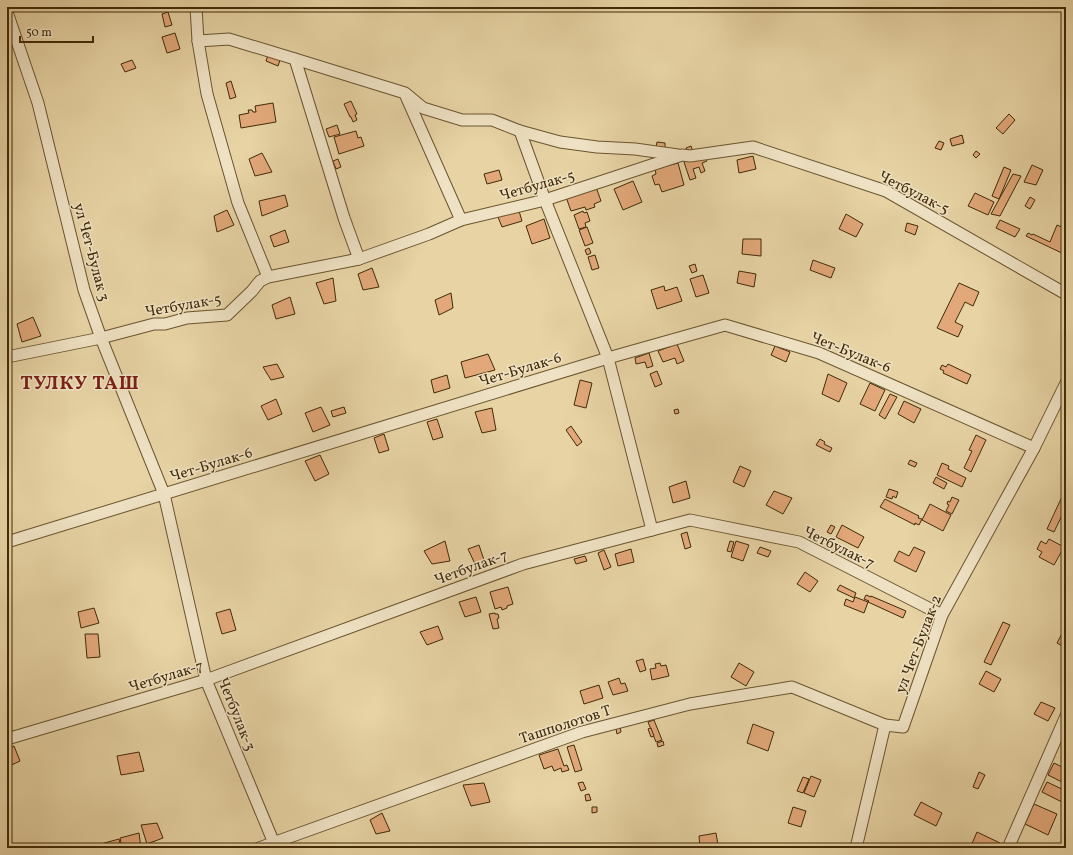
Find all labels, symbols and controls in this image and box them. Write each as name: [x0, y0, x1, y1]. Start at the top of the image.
scale bar: [20, 18, 93, 44]
text: 50 m: [26, 25, 52, 41]
street label: Четбулак-5: [497, 166, 577, 207]
street label: Четбулак-5: [874, 166, 952, 220]
street label: ул Чет-Булак 3: [67, 201, 114, 304]
street label: Четбулак-5: [143, 289, 223, 324]
street label: Чет-Булак-6: [807, 328, 894, 379]
street label: Чет-Булак-6: [477, 348, 564, 393]
district label: ТУЛКУ ТАШ: [20, 371, 140, 397]
street label: Чет-Булак-6: [168, 443, 255, 488]
street label: Четбулак-7: [799, 522, 878, 575]
street label: Четбулак-7: [432, 545, 511, 591]
street label: ул Чет-Булак-2: [891, 592, 948, 697]
street label: Четбулак-7: [126, 656, 206, 699]
street label: Четбулак-3: [211, 675, 260, 754]
street label: Ташполотов Т: [517, 701, 614, 750]

